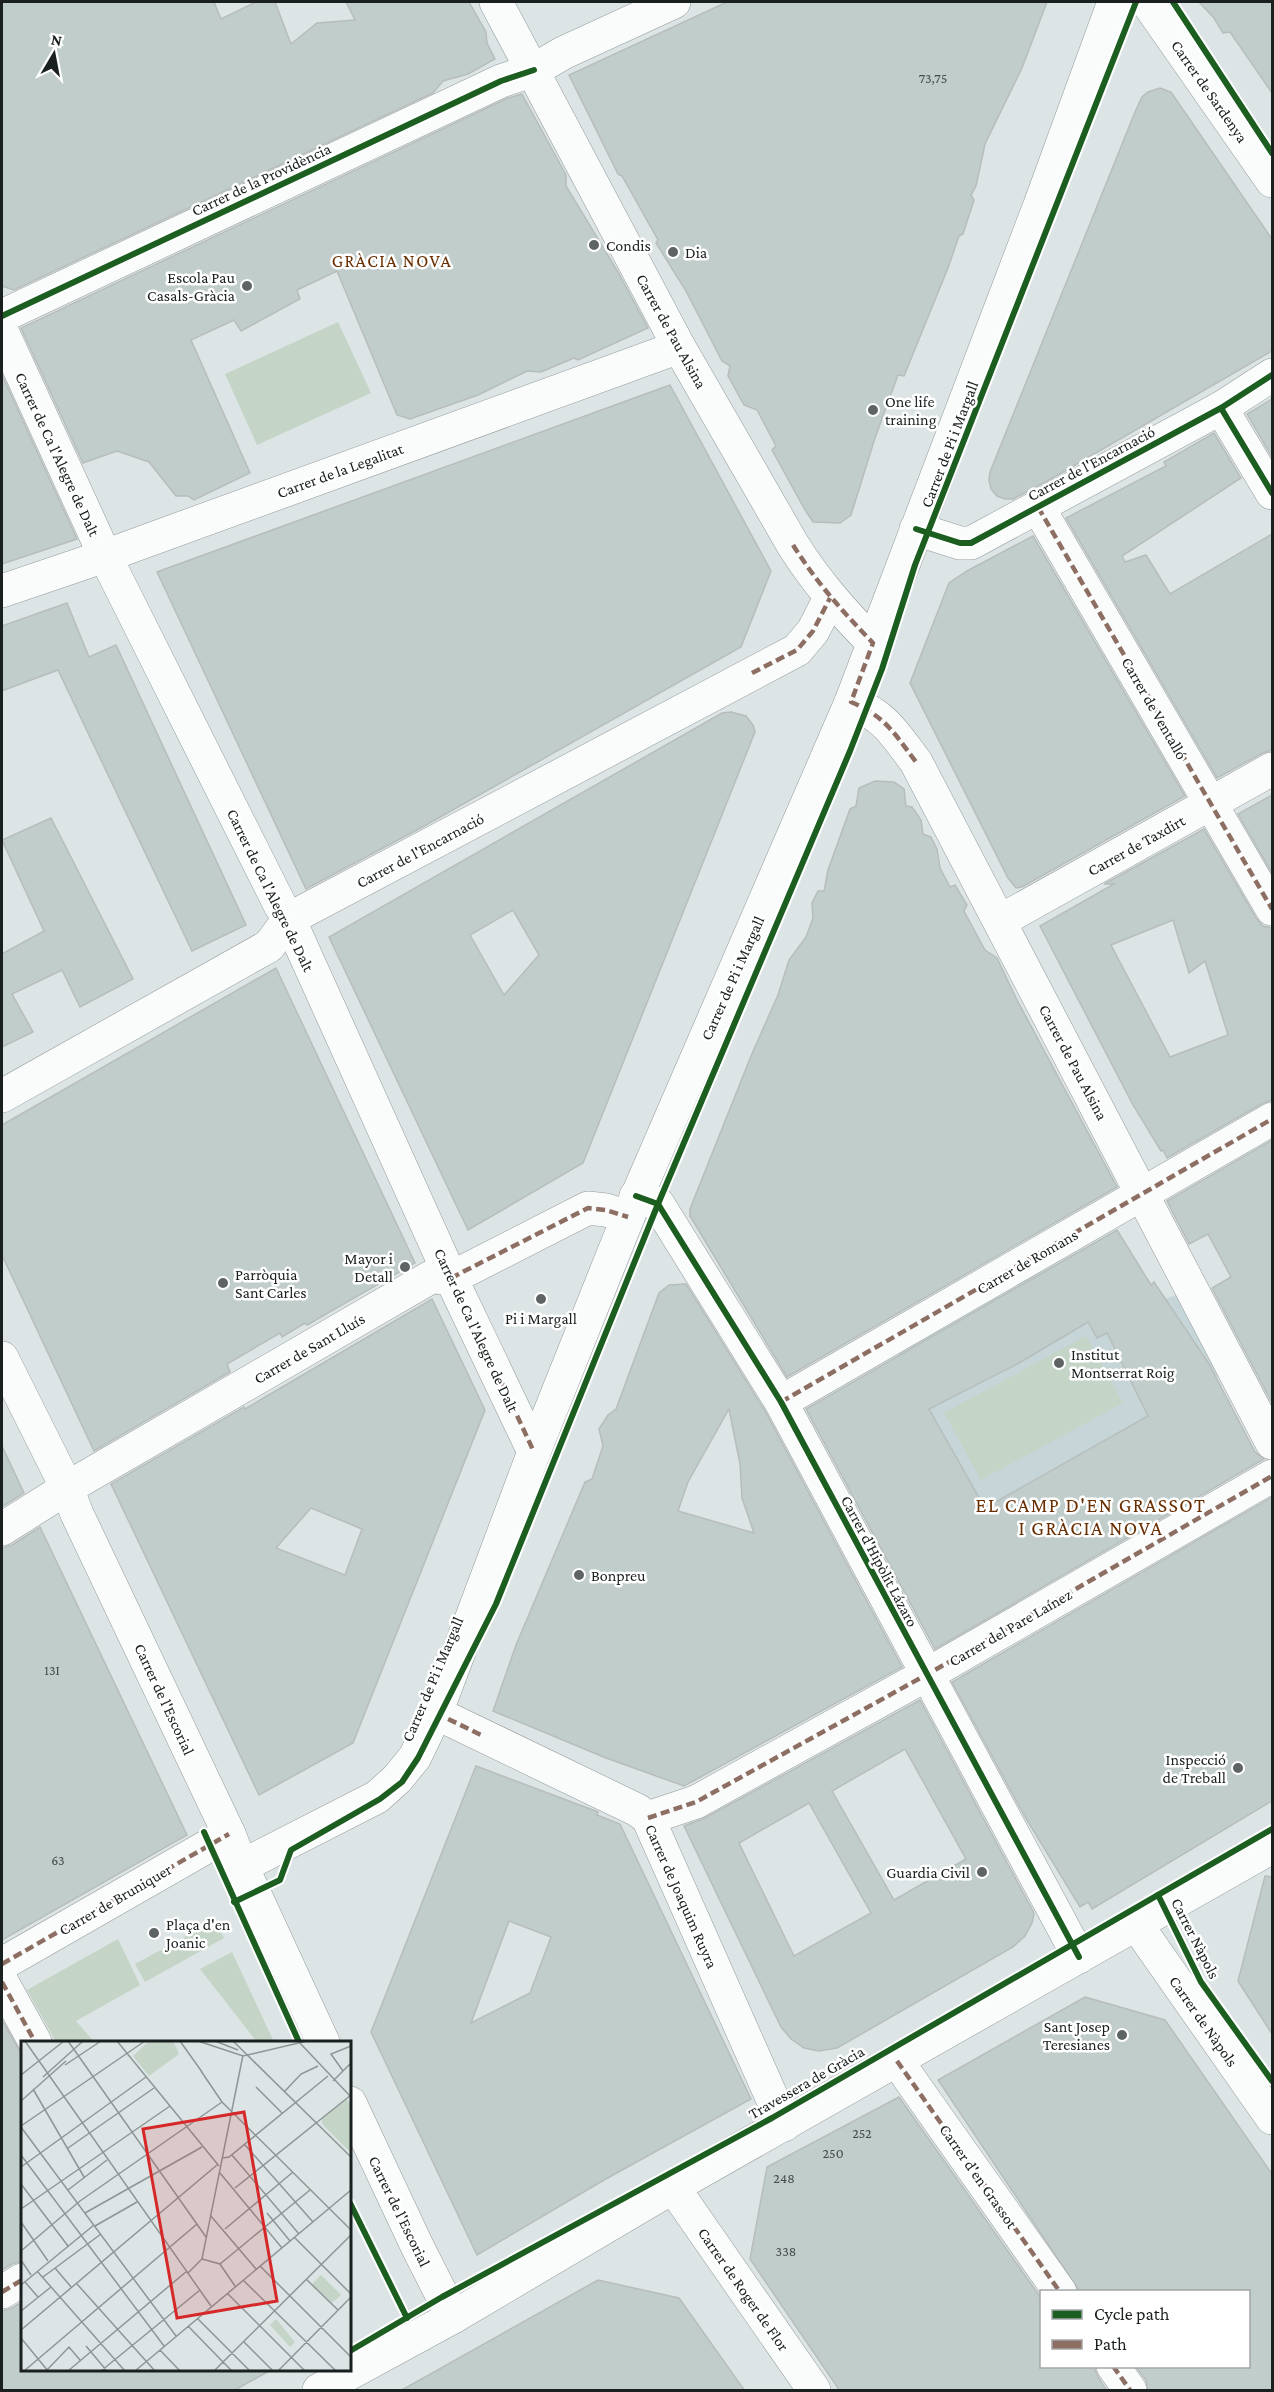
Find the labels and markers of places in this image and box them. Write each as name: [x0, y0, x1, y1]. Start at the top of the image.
place label: Condis: [606, 237, 651, 254]
marker: Condis: [587, 238, 601, 252]
place label: Dia: [685, 244, 708, 261]
marker: Dia: [666, 245, 680, 259]
place label: Escola Pau Casals-Gràcia: [147, 269, 236, 304]
marker: Escola Pau Casals-Gràcia: [240, 279, 254, 293]
place label: One life training: [885, 393, 937, 429]
marker: One life training: [866, 403, 880, 417]
place label: Mayor i Detall: [344, 1250, 393, 1285]
marker: Mayor i Detall: [398, 1260, 412, 1274]
place label: Parròquia Sant Carles: [235, 1266, 307, 1301]
marker: Parròquia Sant Carles: [216, 1276, 230, 1290]
marker: Pi i Margall: [534, 1292, 548, 1306]
place label: Pi i Margall: [505, 1310, 577, 1328]
place label: Institut Montserrat Roig: [1071, 1346, 1175, 1382]
marker: Institut Montserrat Roig: [1052, 1356, 1066, 1370]
place label: Bonpreu: [591, 1567, 646, 1585]
marker: Bonpreu: [572, 1568, 586, 1582]
place label: Inspecció de Treball: [1163, 1751, 1226, 1786]
marker: Inspecció de Treball: [1231, 1761, 1245, 1775]
place label: Guardia Civil: [886, 1864, 970, 1881]
marker: Guardia Civil: [975, 1865, 989, 1879]
place label: Plaça d'en Joanic: [164, 1916, 231, 1952]
marker: Plaça d'en Joanic: [147, 1926, 161, 1940]
place label: Sant Josep Teresianes: [1043, 2018, 1110, 2053]
marker: Sant Josep Teresianes: [1115, 2028, 1129, 2042]

